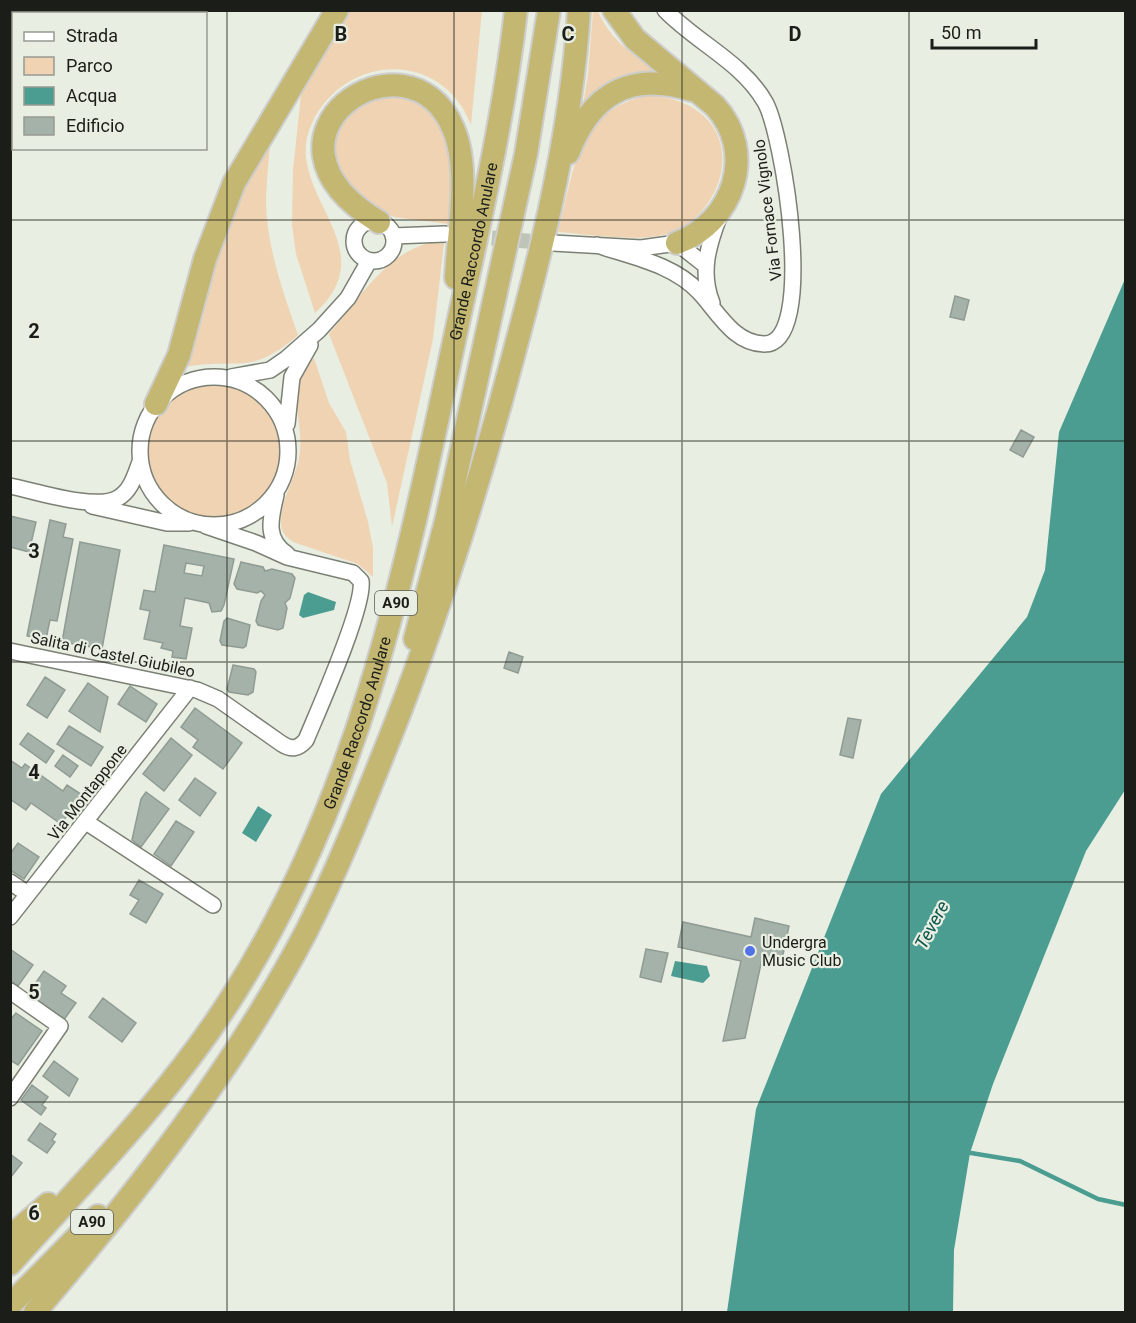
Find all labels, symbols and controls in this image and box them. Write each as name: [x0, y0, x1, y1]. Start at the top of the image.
legend: [12, 12, 207, 150]
scale bar: [932, 12, 1036, 50]
text: B: [335, 22, 347, 46]
text: C: [561, 22, 575, 46]
text: D: [789, 22, 802, 46]
text: 50 m: [941, 22, 981, 43]
text: Strada: [66, 25, 118, 46]
text: Parco: [66, 55, 113, 76]
text: Acqua: [66, 85, 117, 106]
text: Edificio: [66, 115, 125, 136]
street label: Via Fornace Vignolo: [749, 138, 786, 282]
street label: Grande Raccordo Anulare: [446, 161, 502, 342]
text: 2: [28, 319, 40, 343]
text: 3: [28, 539, 40, 563]
road number: A90: [375, 591, 417, 615]
street label: Salita di Castel Giubileo: [29, 628, 197, 681]
street label: Grande Raccordo Anulare: [319, 634, 395, 812]
street label: Via Montappone: [44, 740, 131, 844]
text: 4: [28, 760, 40, 784]
water label: Tevere: [910, 897, 953, 952]
place label: Undergra Music Club: [762, 933, 841, 970]
marker: Undergra Music Club: [743, 944, 757, 958]
text: 5: [28, 980, 40, 1004]
text: 6: [28, 1201, 40, 1225]
road number: A90: [71, 1210, 113, 1234]

